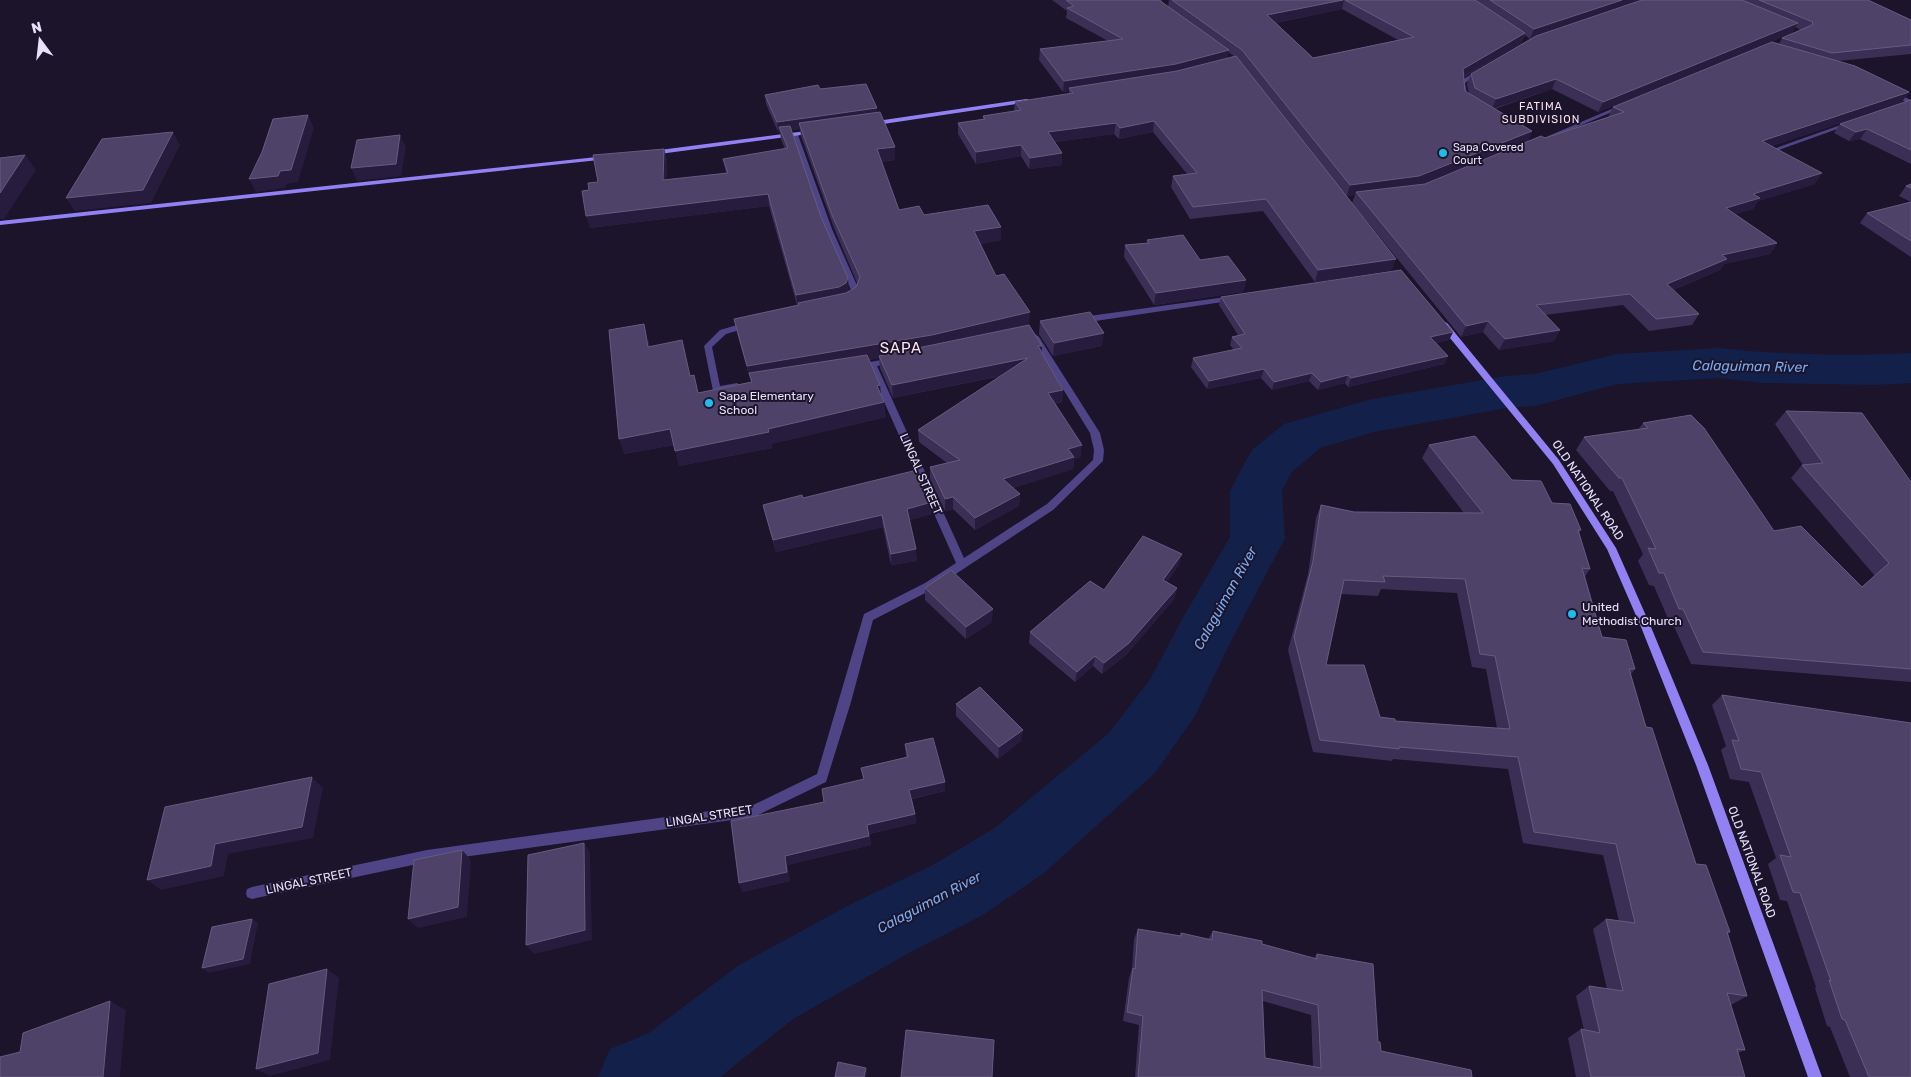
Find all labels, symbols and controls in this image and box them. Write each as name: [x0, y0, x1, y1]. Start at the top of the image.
north arrow: [15, 15, 65, 65]
text: N: [30, 18, 44, 37]
district label: FATIMA SUBDIVISION: [1502, 100, 1580, 126]
place label: Sapa Covered Court: [1453, 141, 1524, 167]
marker: Sapa Covered Court: [1437, 147, 1449, 159]
district label: SAPA: [880, 339, 922, 357]
water label: Calaguiman River: [1692, 357, 1808, 376]
place label: Sapa Elementary School: [719, 389, 814, 417]
marker: Sapa Elementary School: [703, 397, 715, 409]
street label: LINGAL STREET: [897, 431, 945, 517]
street label: OLD NATIONAL ROAD: [1549, 437, 1627, 543]
water label: Calaguiman River: [1190, 543, 1261, 653]
place label: United Methodist Church: [1582, 600, 1682, 628]
marker: United Methodist Church: [1566, 608, 1578, 620]
street label: LINGAL STREET: [665, 802, 753, 830]
street label: OLD NATIONAL ROAD: [1725, 804, 1779, 920]
street label: LINGAL STREET: [265, 865, 353, 897]
water label: Calaguiman River: [874, 868, 985, 937]

